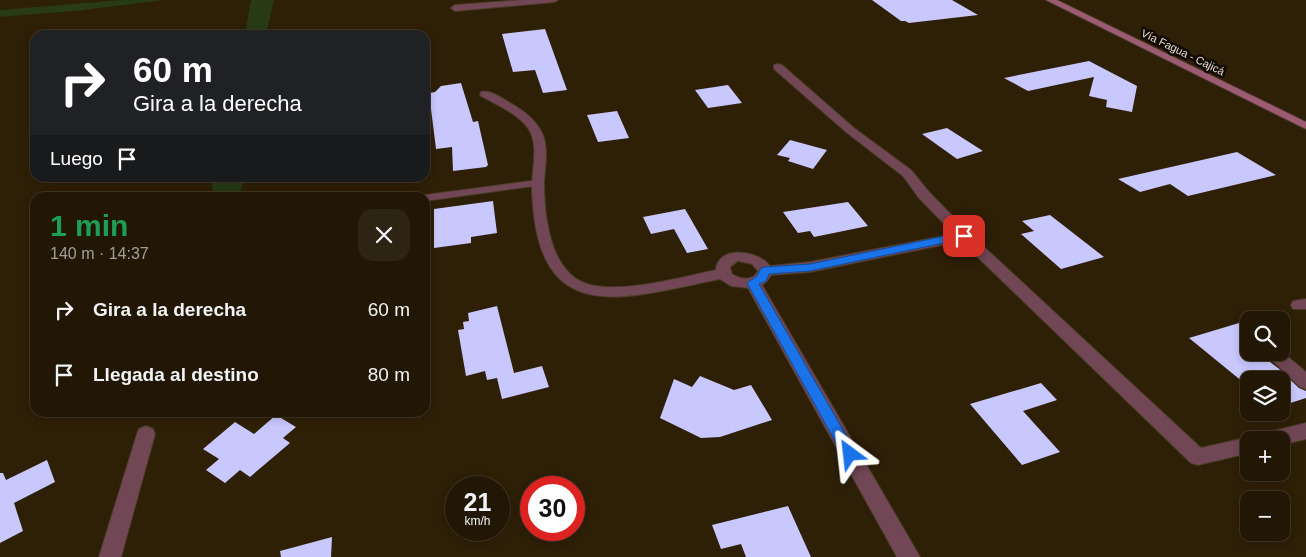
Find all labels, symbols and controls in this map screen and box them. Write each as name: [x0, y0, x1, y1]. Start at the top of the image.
street label: Vía Fagua - Cajicá: [1139, 27, 1227, 78]
icon: right: [50, 50, 115, 115]
text: 60 m: [133, 50, 213, 89]
text: Gira a la derecha: [133, 91, 302, 116]
icon: arrive: [113, 145, 141, 173]
text: Luego: [50, 148, 103, 169]
text: 1 min: [50, 209, 128, 242]
button: close: [358, 209, 410, 261]
pin: [943, 215, 985, 257]
icon: arrive: [950, 222, 978, 250]
text: 140 m · 14:37: [50, 245, 149, 262]
icon: right: [50, 296, 78, 324]
text: Gira a la derecha: [93, 299, 246, 320]
text: 60 m: [368, 299, 410, 320]
map controls: [1240, 311, 1290, 541]
button: search: [1240, 311, 1290, 361]
icon: arrive: [50, 361, 78, 389]
text: Llegada al destino: [93, 364, 259, 385]
text: 80 m: [368, 364, 410, 385]
button: layers: [1240, 371, 1290, 421]
position arrow: [823, 427, 875, 479]
button: +: [1240, 431, 1290, 481]
speed limit sign: 30: [520, 476, 585, 541]
text: 21: [464, 488, 491, 516]
button: −: [1240, 491, 1290, 541]
text: km/h: [464, 514, 491, 528]

